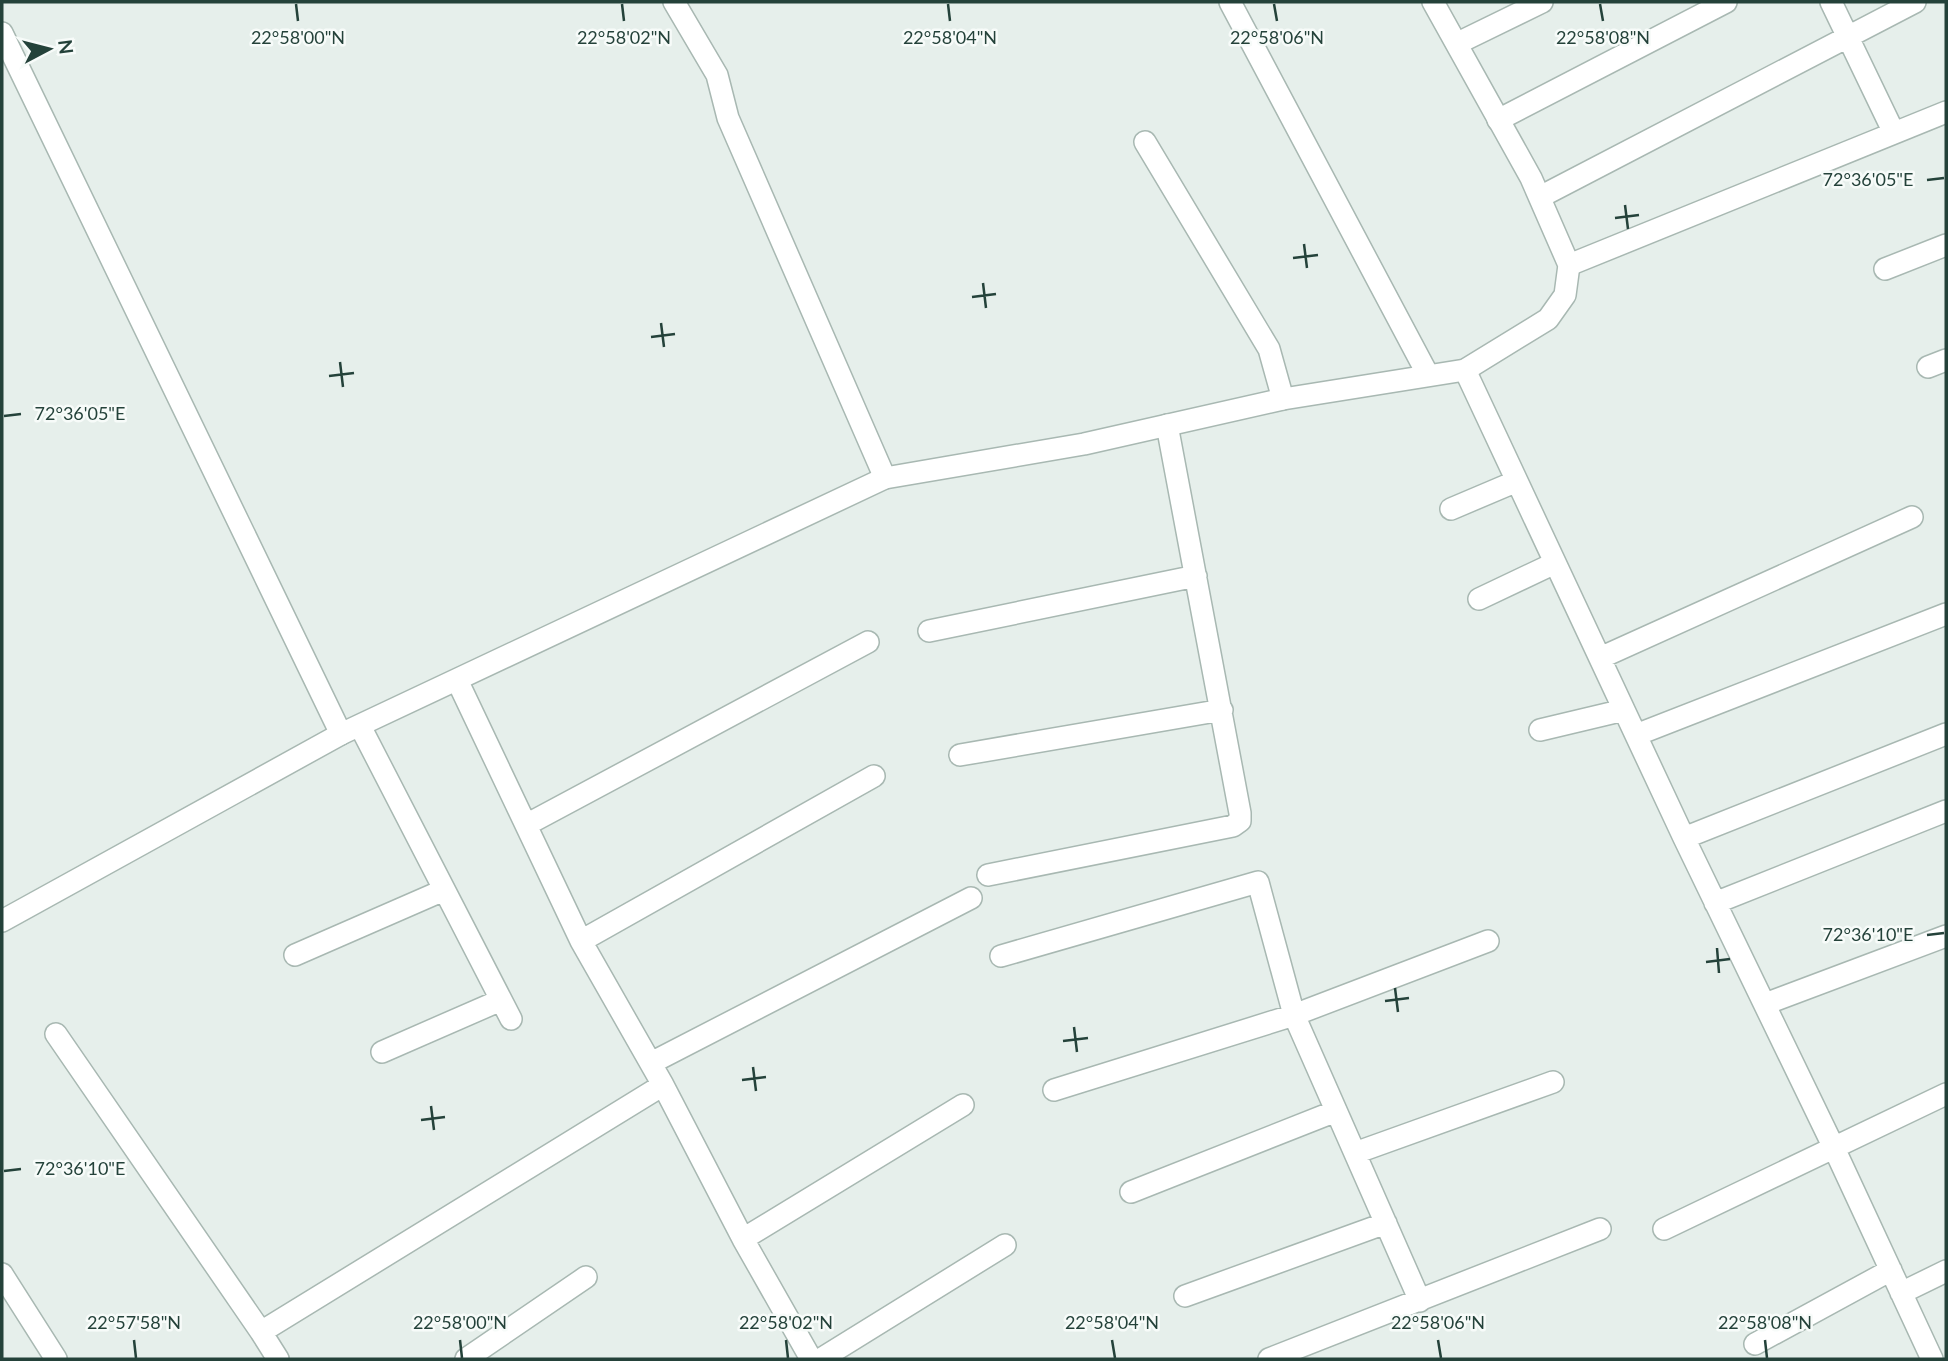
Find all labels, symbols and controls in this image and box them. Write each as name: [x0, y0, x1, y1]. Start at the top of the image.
north arrow: [14, 14, 84, 84]
text: 22°58'00"N: [251, 26, 345, 48]
text: 22°58'02"N: [577, 26, 671, 48]
text: 22°58'04"N: [903, 26, 997, 48]
text: 22°58'06"N: [1230, 26, 1324, 48]
text: 22°58'08"N: [1556, 26, 1650, 48]
text: N: [54, 38, 79, 56]
text: 72°36'05"E: [1823, 168, 1913, 190]
text: 72°36'05"E: [35, 402, 125, 424]
text: 72°36'10"E: [1823, 923, 1913, 945]
text: 72°36'10"E: [35, 1157, 125, 1179]
text: 22°57'58"N: [87, 1311, 181, 1333]
text: 22°58'00"N: [413, 1311, 507, 1333]
text: 22°58'02"N: [739, 1311, 833, 1333]
text: 22°58'04"N: [1065, 1311, 1159, 1333]
text: 22°58'06"N: [1391, 1311, 1485, 1333]
text: 22°58'08"N: [1718, 1311, 1812, 1333]

